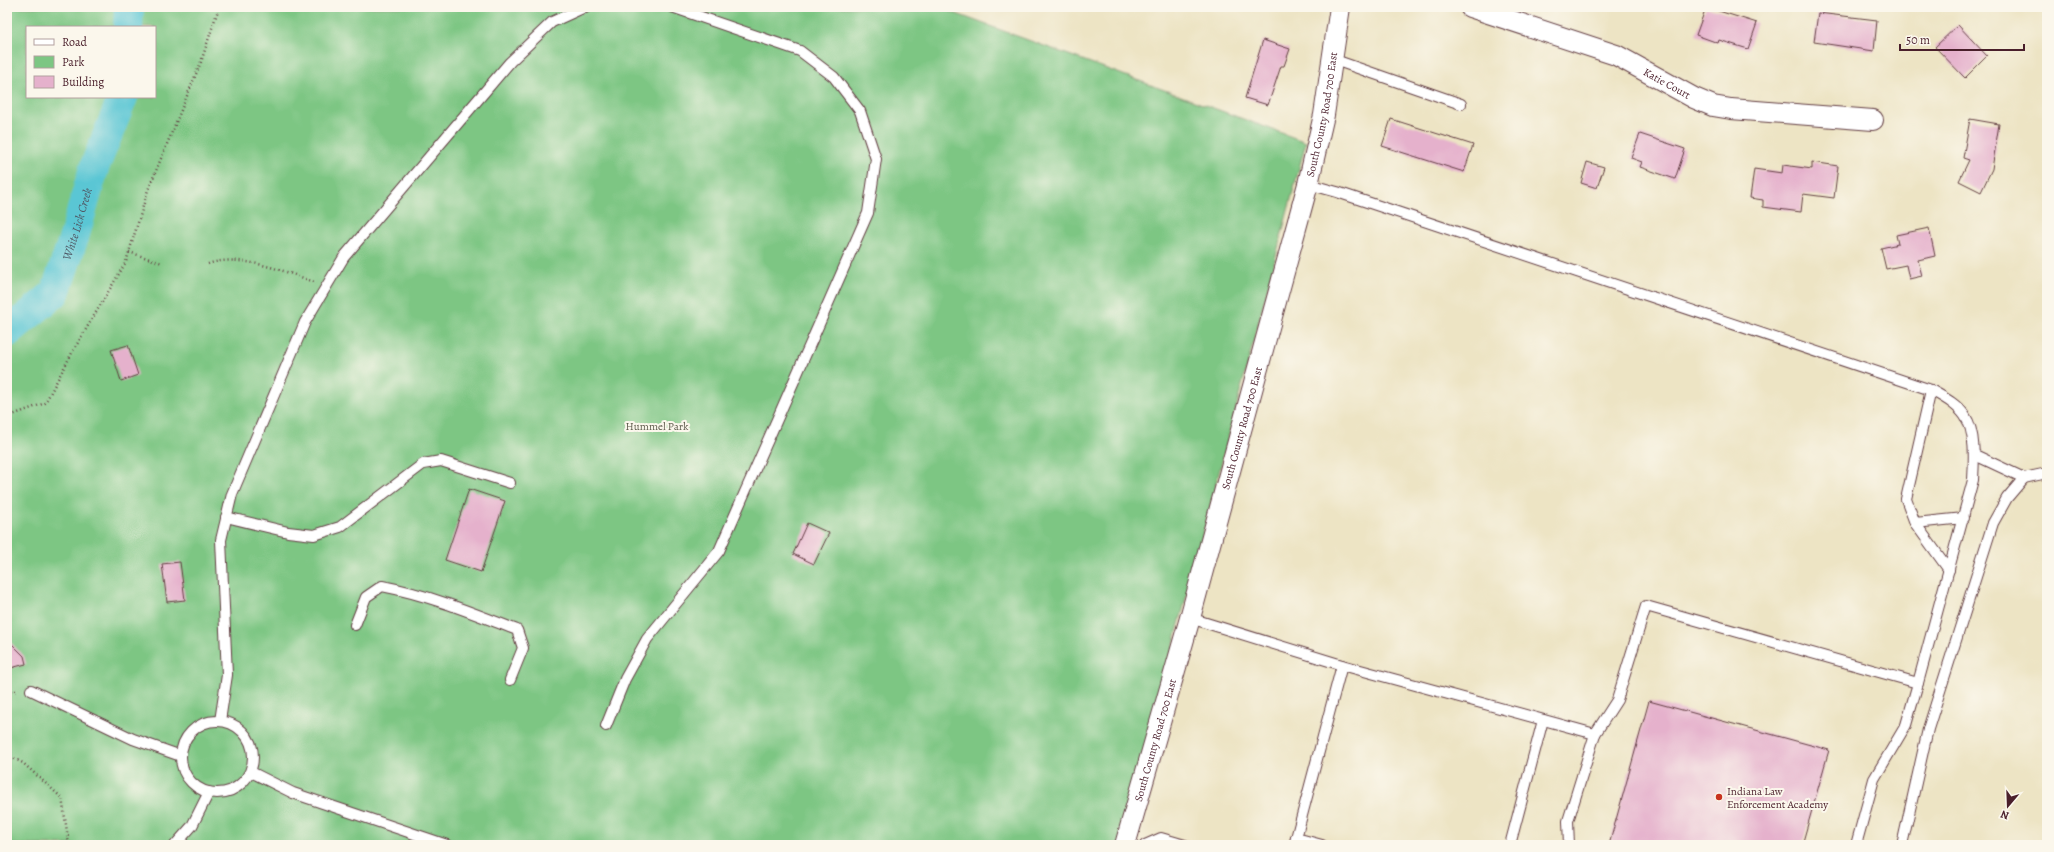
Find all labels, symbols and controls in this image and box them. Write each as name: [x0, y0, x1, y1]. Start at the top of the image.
legend: [26, 26, 156, 98]
scale bar: [1900, 26, 2024, 52]
text: 50 m: [1906, 32, 1930, 48]
text: Road: [62, 34, 88, 50]
street label: South County Road 700 East: [1303, 51, 1341, 178]
text: Park: [62, 54, 85, 70]
street label: Katie Court: [1641, 65, 1693, 103]
text: Building: [62, 74, 104, 90]
water label: White Lick Creek: [59, 185, 96, 262]
street label: South County Road 700 East: [1218, 365, 1266, 491]
park label: Hummel Park: [626, 419, 689, 434]
street label: South County Road 700 East: [1131, 677, 1180, 803]
place label: Indiana Law Enforcement Academy: [1727, 784, 1828, 812]
north arrow: [1988, 786, 2028, 826]
marker: Indiana Law Enforcement Academy: [1714, 792, 1724, 802]
text: N: [1999, 807, 2011, 823]

